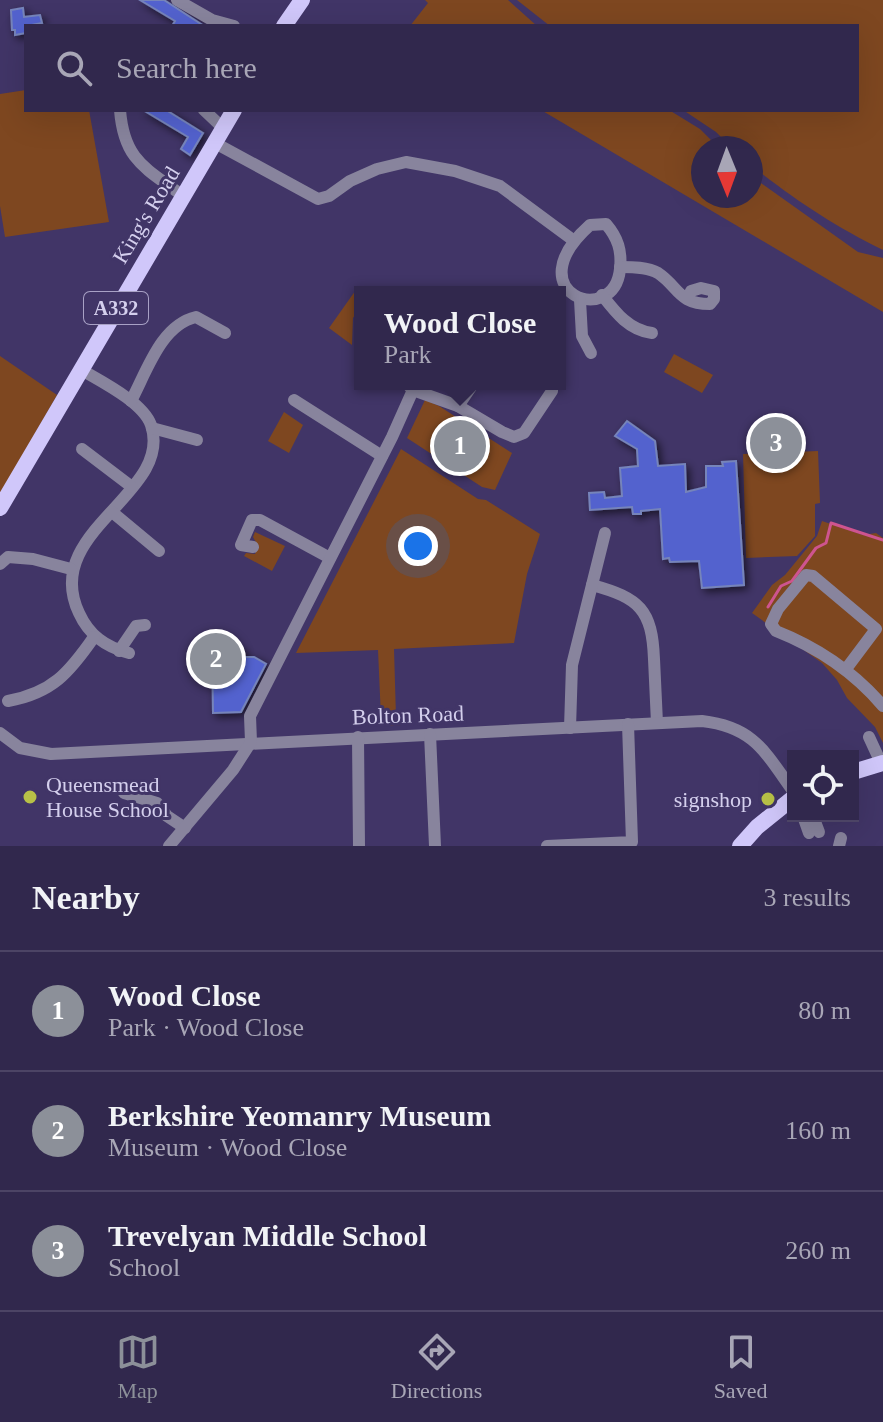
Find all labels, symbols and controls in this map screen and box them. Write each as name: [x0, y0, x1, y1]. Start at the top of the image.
search box: [24, 24, 859, 112]
icon: search: [52, 46, 96, 90]
text: Search here: [116, 51, 257, 84]
north arrow: [691, 136, 763, 208]
street label: King's Road: [107, 162, 185, 268]
popup: [354, 286, 566, 390]
road number: A332: [84, 292, 148, 324]
text: Wood Close: [384, 306, 536, 339]
text: Park: [384, 340, 431, 369]
pin: 3: [750, 413, 802, 473]
pin: 1: [434, 416, 486, 476]
your location: [398, 526, 438, 566]
pin: 2: [190, 629, 242, 689]
street label: Bolton Road: [352, 701, 464, 729]
map controls: [787, 750, 859, 822]
button: locate: [787, 750, 859, 822]
place label: Queensmead House School: [46, 772, 169, 822]
place label: signshop: [674, 787, 752, 812]
marker: Queensmead House School: [21, 788, 39, 806]
marker: signshop: [759, 790, 777, 808]
text: Nearby: [32, 879, 140, 916]
text: 3 results: [764, 883, 851, 912]
text: Wood Close: [108, 979, 261, 1012]
text: 1: [52, 996, 65, 1025]
text: 80 m: [798, 996, 851, 1025]
text: Park · Wood Close: [108, 1013, 304, 1042]
text: Berkshire Yeomanry Museum: [108, 1099, 491, 1132]
text: 2: [52, 1116, 65, 1145]
text: 160 m: [785, 1116, 851, 1145]
text: Museum · Wood Close: [108, 1133, 347, 1162]
text: Trevelyan Middle School: [108, 1219, 427, 1252]
text: 3: [52, 1236, 65, 1265]
text: 260 m: [785, 1236, 851, 1265]
text: School: [108, 1253, 180, 1282]
tab: Map: [116, 1330, 160, 1404]
tab: Directions: [391, 1330, 482, 1404]
tab: Saved: [714, 1330, 767, 1404]

